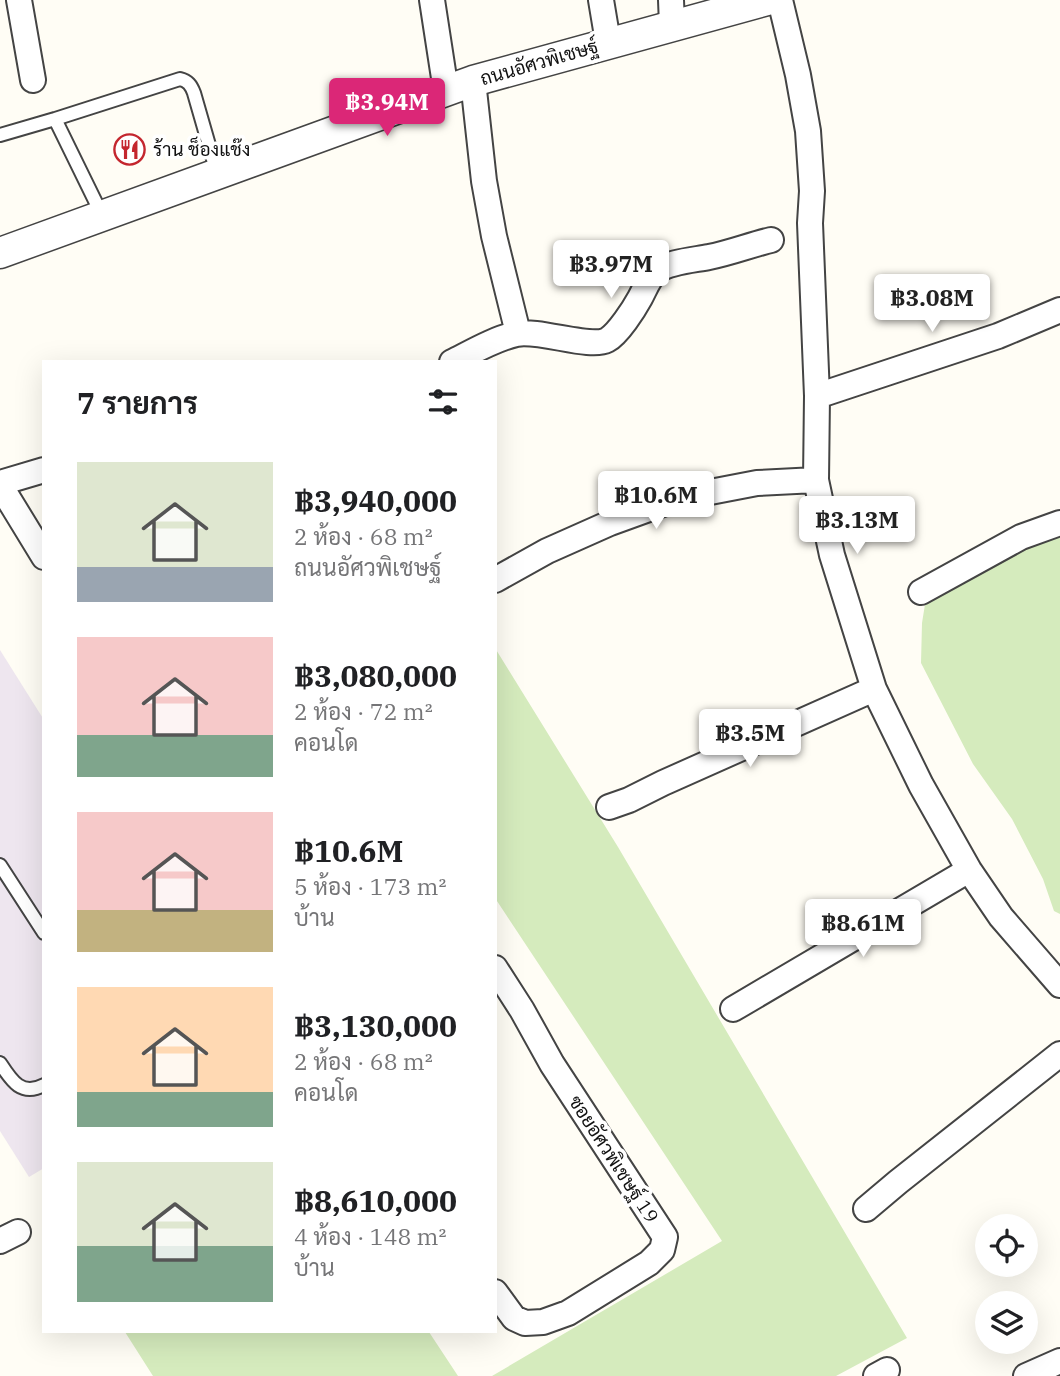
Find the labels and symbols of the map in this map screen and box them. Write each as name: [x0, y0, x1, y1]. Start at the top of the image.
street label: ถนนอัศวพิเชษฐ์: [477, 34, 601, 91]
pin: ฿3.94M: [330, 78, 444, 138]
restaurant icon: ร้าน ช็องแช๊ง: [113, 132, 147, 166]
place label: ร้าน ช็องแช๊ง: [153, 136, 250, 161]
pin: ฿3.97M: [554, 240, 668, 300]
pin: ฿3.08M: [875, 274, 989, 334]
pin: ฿10.6M: [599, 472, 713, 531]
pin: ฿3.13M: [800, 496, 914, 556]
pin: ฿3.5M: [701, 710, 799, 769]
pin: ฿8.61M: [806, 900, 920, 959]
street label: ซอยอัศวพิเชษฐ์ 19: [563, 1091, 664, 1228]

